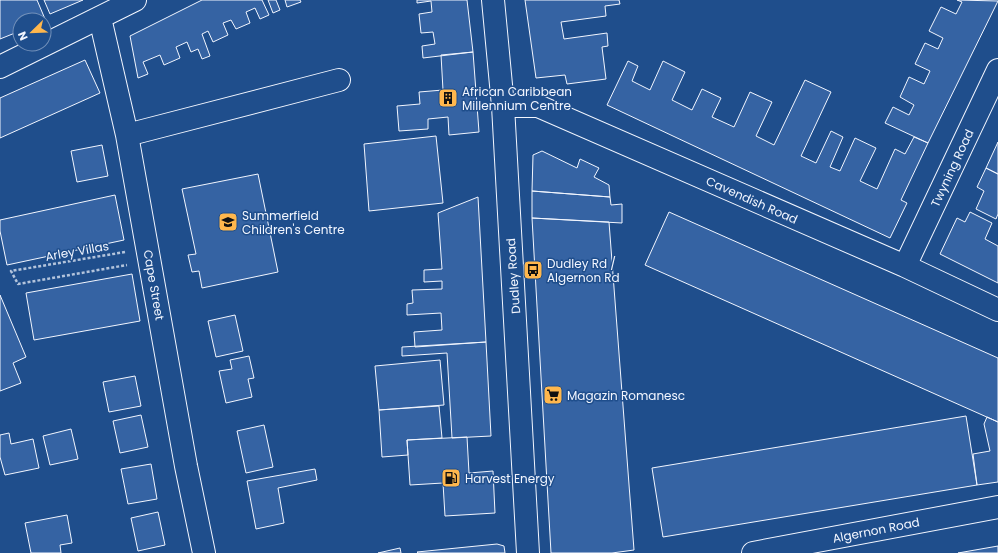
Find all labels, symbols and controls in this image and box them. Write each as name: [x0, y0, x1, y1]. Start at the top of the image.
north arrow: [12, 12, 52, 52]
text: N: [14, 29, 32, 43]
place label: African Caribbean Millennium Centre: [462, 83, 572, 114]
building icon: African Caribbean Millennium Centre: [437, 87, 459, 109]
street label: Twyning Road: [927, 126, 977, 210]
street label: Cavendish Road: [703, 172, 801, 228]
place label: Summerfield Children's Centre: [242, 207, 345, 238]
school or university icon: Summerfield Children's Centre: [217, 211, 239, 233]
street label: Arley Villas: [44, 237, 110, 265]
street label: Dudley Road: [502, 238, 524, 314]
street label: Cape Street: [139, 248, 169, 322]
place label: Dudley Rd / Algernon Rd: [547, 255, 620, 286]
bus stop icon: Dudley Rd / Algernon Rd: [522, 259, 544, 281]
supermarket icon: Magazin Romanesc: [542, 384, 564, 406]
place label: Magazin Romanesc: [567, 387, 685, 404]
fuel station icon: Harvest Energy: [440, 467, 462, 489]
place label: Harvest Energy: [465, 470, 555, 487]
street label: Algernon Road: [831, 513, 921, 547]

